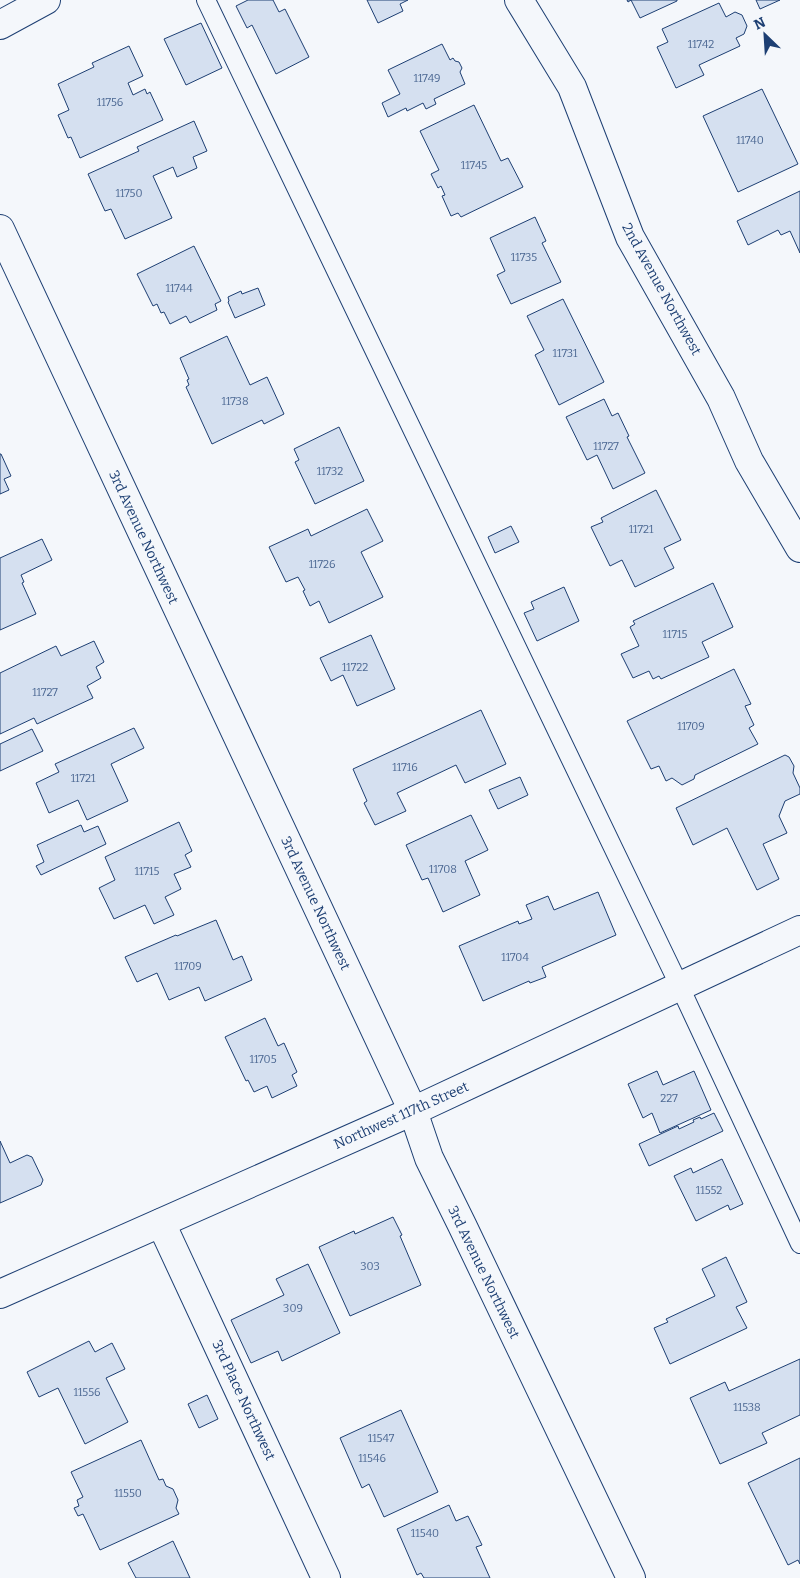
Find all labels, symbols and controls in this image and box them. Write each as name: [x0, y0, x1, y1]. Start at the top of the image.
north arrow: [740, 10, 790, 60]
text: N: [751, 14, 768, 34]
house number: 11742: [688, 38, 714, 51]
house number: 11749: [413, 72, 441, 85]
house number: 11756: [97, 96, 123, 109]
house number: 11740: [736, 134, 764, 147]
house number: 11745: [461, 159, 487, 172]
house number: 11750: [115, 187, 143, 200]
street label: 2nd Avenue Northwest: [618, 220, 705, 358]
house number: 11735: [511, 251, 537, 264]
house number: 11744: [165, 282, 193, 295]
house number: 11731: [553, 347, 578, 360]
house number: 11738: [221, 395, 249, 408]
house number: 11727: [593, 440, 619, 453]
house number: 11732: [317, 465, 343, 478]
street label: 3rd Avenue Northwest: [105, 468, 182, 607]
house number: 11721: [629, 523, 654, 536]
house number: 11726: [309, 558, 335, 571]
house number: 11715: [663, 628, 688, 641]
house number: 11722: [342, 661, 368, 674]
house number: 11727: [32, 686, 58, 699]
house number: 11709: [677, 720, 705, 733]
house number: 11716: [392, 761, 418, 774]
house number: 11721: [71, 772, 96, 785]
street label: 3rd Avenue Northwest: [277, 834, 354, 973]
house number: 11708: [429, 863, 457, 876]
house number: 11715: [135, 865, 160, 878]
house number: 11704: [501, 951, 529, 964]
house number: 11709: [174, 960, 202, 973]
house number: 11705: [249, 1053, 277, 1066]
street label: Northwest 117th Street: [331, 1078, 471, 1153]
house number: 227: [660, 1092, 678, 1105]
house number: 11552: [696, 1184, 722, 1197]
street label: 3rd Avenue Northwest: [444, 1203, 523, 1341]
house number: 303: [360, 1260, 380, 1273]
house number: 309: [283, 1302, 303, 1315]
street label: 3rd Place Northwest: [208, 1338, 279, 1463]
house number: 11556: [73, 1386, 101, 1399]
house number: 11538: [733, 1401, 761, 1414]
house number: 11547: [368, 1432, 395, 1445]
house number: 11546: [358, 1452, 386, 1465]
house number: 11550: [114, 1487, 142, 1500]
house number: 11540: [411, 1527, 439, 1540]

